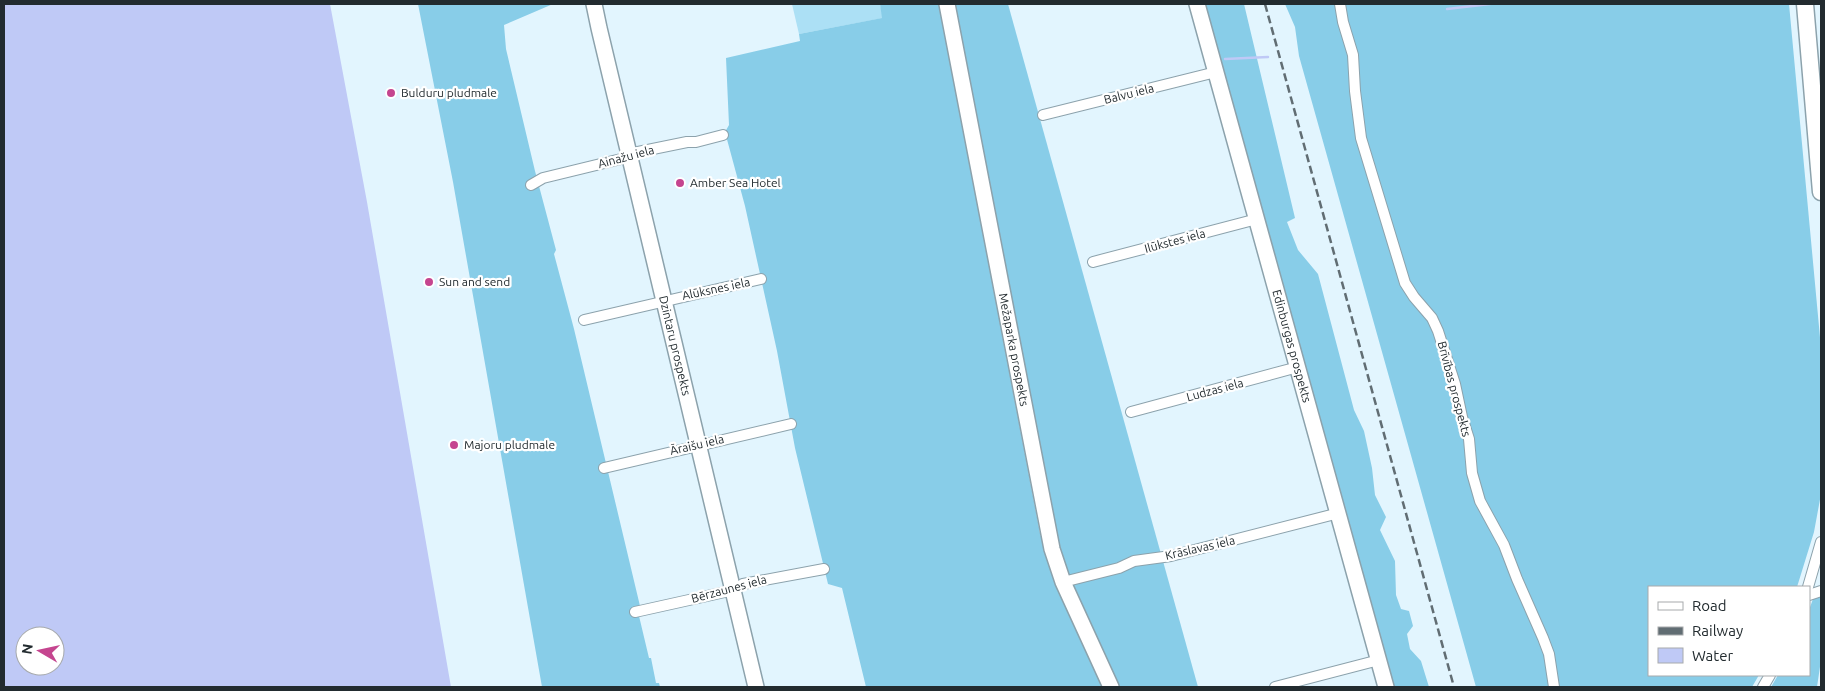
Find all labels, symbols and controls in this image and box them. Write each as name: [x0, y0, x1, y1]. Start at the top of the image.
street label: Balvu iela: [1102, 81, 1155, 106]
place label: Bulduru pludmale: [401, 86, 497, 99]
marker: Bulduru pludmale: [385, 87, 397, 99]
street label: Ainažu iela: [596, 143, 655, 170]
place label: Amber Sea Hotel: [690, 176, 781, 189]
marker: Amber Sea Hotel: [674, 177, 686, 189]
street label: Ilūkstes iela: [1143, 226, 1207, 255]
place label: Sun and send: [439, 275, 510, 288]
street label: Alūksnes iela: [681, 275, 751, 302]
marker: Sun and send: [423, 276, 435, 288]
street label: Edinburgas prospekts: [1270, 288, 1314, 404]
street label: Mežaparka prospekts: [997, 292, 1031, 407]
street label: Dzintaru prospekts: [657, 294, 693, 397]
street label: Brīvības prospekts: [1435, 340, 1473, 438]
street label: Ludzas iela: [1185, 376, 1245, 403]
street label: Āraišu iela: [669, 432, 725, 457]
place label: Majoru pludmale: [464, 438, 555, 451]
marker: Majoru pludmale: [448, 439, 460, 451]
street label: Krāslavas iela: [1164, 533, 1236, 562]
street label: Bērzaunes iela: [690, 572, 768, 605]
legend: [1648, 586, 1810, 676]
text: Road: [1692, 597, 1727, 614]
text: Railway: [1692, 622, 1743, 639]
north arrow: [15, 626, 65, 676]
text: N: [18, 643, 36, 655]
text: Water: [1692, 647, 1733, 664]

